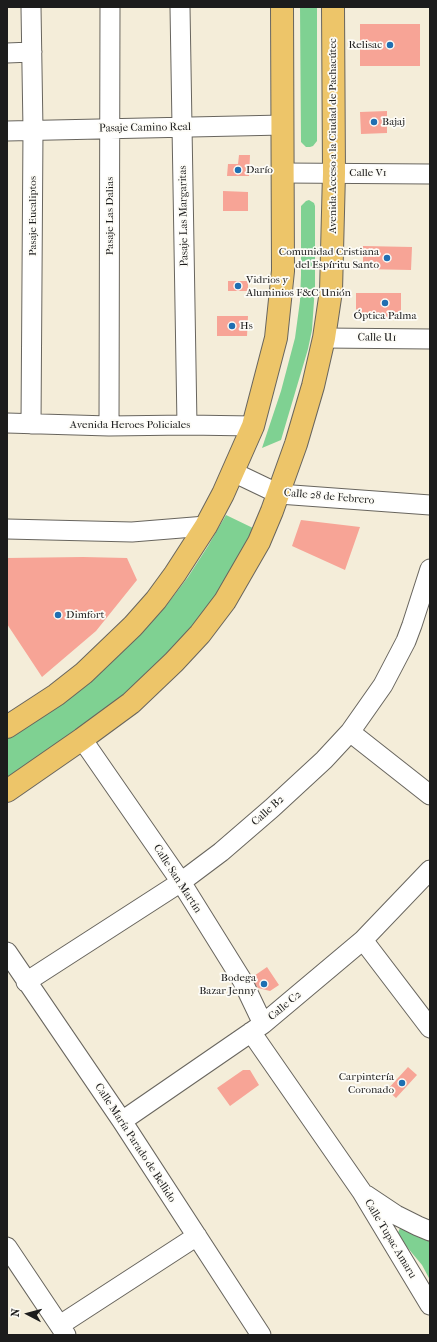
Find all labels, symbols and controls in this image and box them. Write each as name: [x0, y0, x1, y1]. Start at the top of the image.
street label: Avenida Acceso a la Ciudad de Pachacútec: [326, 38, 340, 234]
place label: Relisac: [348, 38, 382, 52]
marker: Relisac: [385, 40, 395, 50]
place label: Bajaj: [382, 115, 405, 129]
marker: Bajaj: [369, 117, 379, 127]
street label: Pasaje Camino Real: [99, 121, 191, 135]
place label: Darío: [246, 163, 273, 177]
street label: Pasaje Las Margaritas: [177, 165, 191, 267]
marker: Darío: [233, 165, 243, 175]
street label: Calle V1: [349, 166, 387, 180]
street label: Pasaje Eucaliptos: [26, 176, 40, 256]
street label: Pasaje Las Dalias: [103, 177, 117, 255]
place label: Comunidad Cristiana del Espíritu Santo: [279, 245, 379, 271]
marker: Comunidad Cristiana del Espíritu Santo: [382, 253, 392, 263]
place label: Vidrios y Aluminios F&C Unión: [246, 273, 351, 299]
marker: Vidrios y Aluminios F&C Unión: [233, 281, 243, 291]
marker: Óptica Palma: [380, 298, 390, 308]
place label: Óptica Palma: [353, 309, 417, 323]
place label: Hs: [240, 319, 253, 333]
marker: Hs: [227, 321, 237, 331]
street label: Calle U1: [358, 331, 396, 345]
street label: Avenida Heroes Policiales: [70, 418, 190, 432]
street label: Calle 28 de Febrero: [283, 486, 375, 508]
place label: Dimfort: [66, 608, 104, 622]
marker: Dimfort: [53, 610, 63, 620]
street label: Calle B2: [249, 793, 287, 829]
street label: Calle San Martín: [150, 842, 204, 916]
place label: Bodega Bazar Jenny: [199, 971, 256, 997]
marker: Bodega Bazar Jenny: [259, 979, 269, 989]
street label: Calle C2: [266, 988, 304, 1024]
place label: Carpintería Coronado: [339, 1070, 394, 1096]
marker: Carpintería Coronado: [397, 1078, 407, 1088]
street label: Calle María Parado de Bellido: [92, 1081, 178, 1205]
street label: Calle Tupac Amaru: [361, 1197, 419, 1281]
north arrow: [8, 1294, 48, 1334]
text: N: [9, 1308, 22, 1318]

